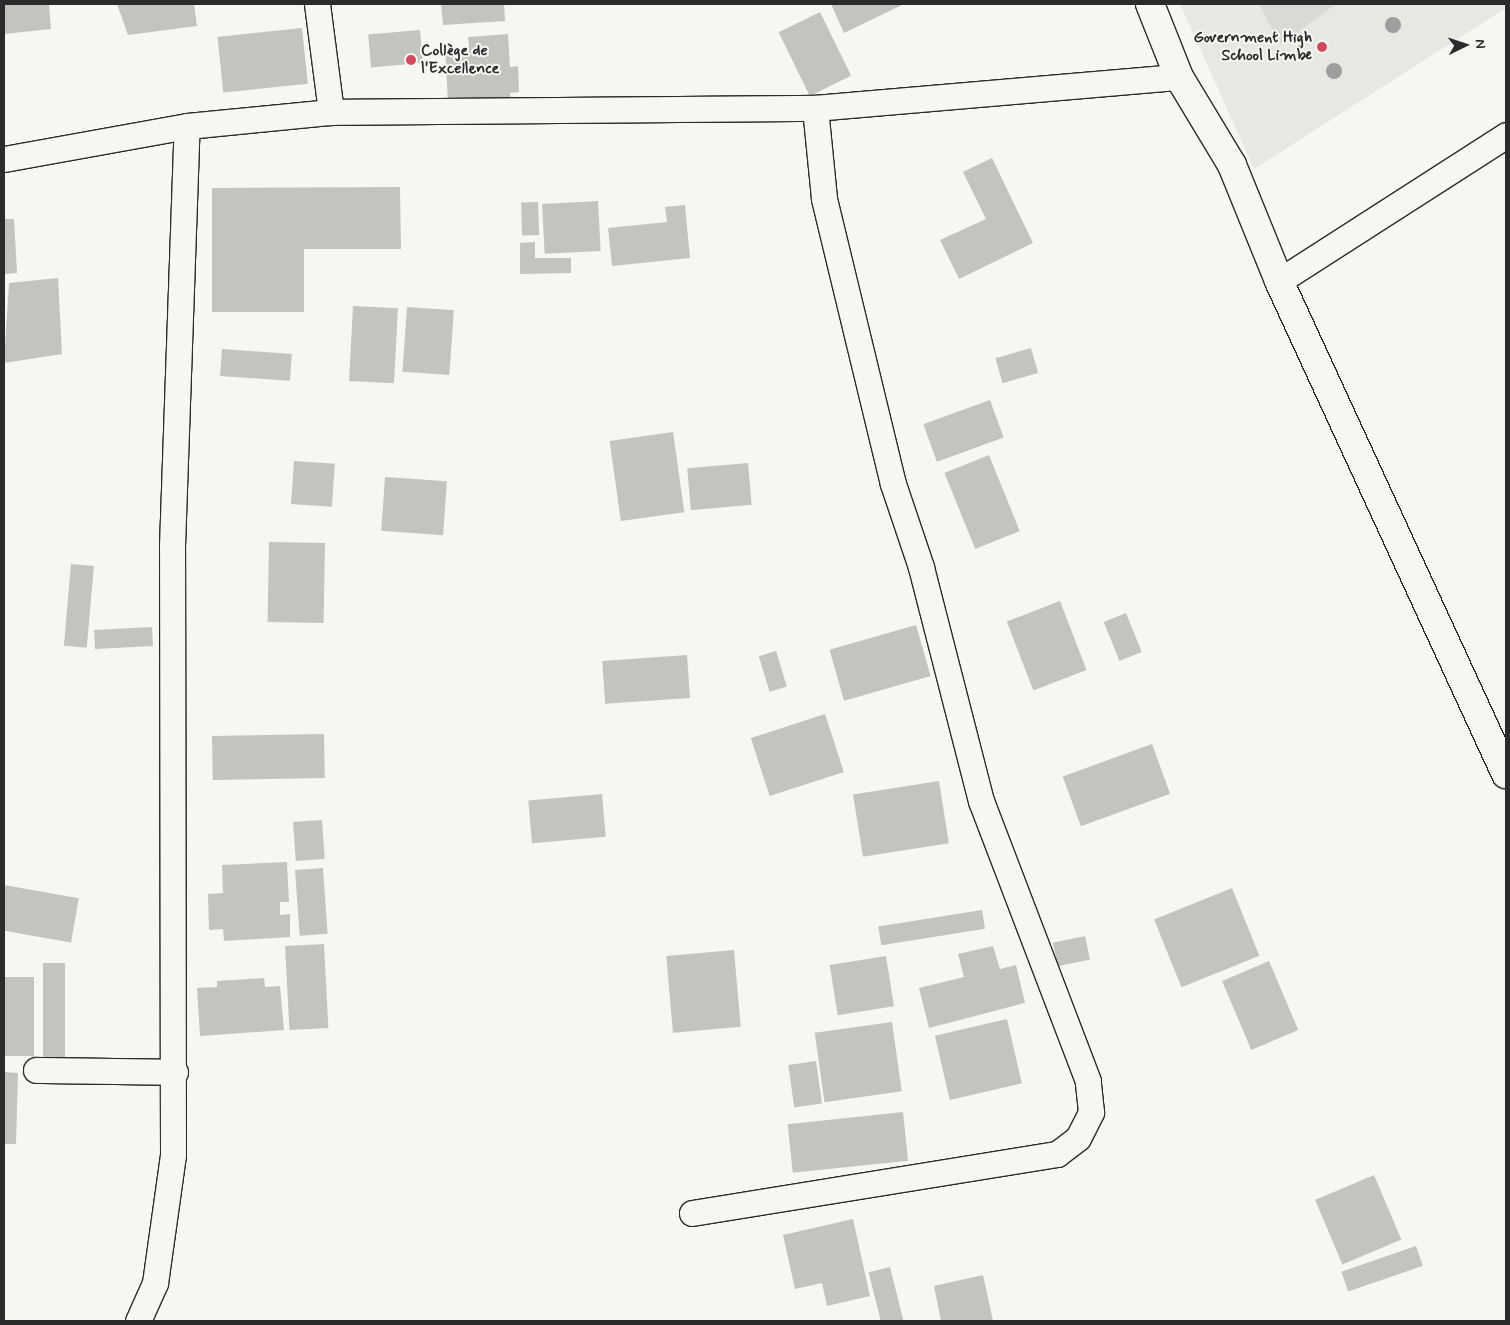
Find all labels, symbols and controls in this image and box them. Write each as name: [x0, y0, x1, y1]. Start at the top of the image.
north arrow: [1440, 20, 1490, 70]
place label: Government High School Limbe: [1194, 28, 1312, 66]
text: N: [1471, 39, 1489, 49]
place label: Collège de l'Excellence: [421, 41, 499, 79]
marker: Government High School Limbe: [1316, 41, 1328, 53]
marker: Collège de l'Excellence: [405, 54, 417, 66]

